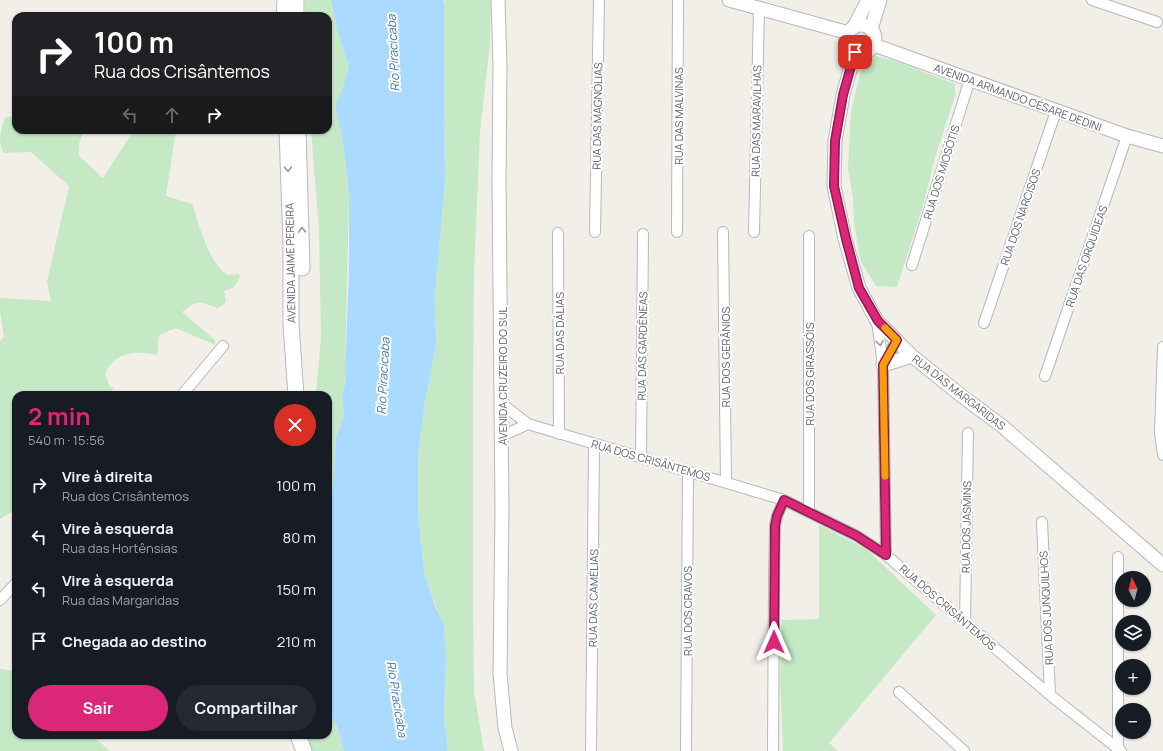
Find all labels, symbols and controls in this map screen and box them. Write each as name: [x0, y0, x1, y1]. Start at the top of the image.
water label: Rio Piracicaba: [382, 13, 404, 92]
text: 100 m: [94, 23, 174, 61]
icon: right: [28, 28, 80, 80]
pin: [838, 35, 872, 69]
icon: arrive: [844, 41, 866, 63]
text: Rua dos Crisântemos: [94, 59, 270, 83]
street label: AVENIDA ARMANDO CÉSARE DEDINI: [932, 60, 1104, 134]
street label: RUA DAS MAGNÓLIAS: [589, 62, 605, 170]
street label: RUA DAS MARAVILHAS: [748, 65, 764, 177]
street label: RUA DAS MALVINAS: [671, 67, 686, 165]
icon: left: [119, 104, 141, 126]
icon: ahead: [161, 104, 183, 126]
icon: right: [203, 104, 225, 126]
street label: RUA DOS MIOSÓTIS: [919, 123, 963, 221]
one-way arrow: [284, 166, 292, 172]
street label: RUA DOS NARCISOS: [996, 167, 1044, 267]
street label: AVENIDA JAIME PEREIRA: [281, 203, 299, 323]
street label: RUA DAS ORQUÍDEAS: [1062, 203, 1111, 309]
one-way arrow: [297, 227, 306, 233]
street label: RUA DAS GARDÊNEAS: [634, 291, 650, 401]
street label: RUA DAS DÁLIAS: [552, 292, 567, 374]
street label: AVENIDA CRUZEIRO DO SUL: [495, 306, 510, 445]
street label: RUA DOS GERÂNIOS: [718, 306, 733, 407]
street label: RUA DOS GIRASSÓIS: [802, 322, 817, 425]
water label: Rio Piracicaba: [372, 336, 394, 415]
one-way arrow: [875, 340, 884, 346]
street label: RUA DAS MARGARIDAS: [909, 351, 1009, 433]
text: 2 min: [28, 399, 90, 432]
button: close: [274, 404, 316, 446]
text: 540 m · 15:56: [28, 431, 105, 449]
street label: RUA DOS CRISÂNTEMOS: [590, 436, 713, 484]
text: Vire à direita: [62, 466, 153, 487]
icon: right: [28, 474, 50, 496]
text: 100 m: [276, 475, 316, 496]
street label: RUA DOS JASMINS: [958, 480, 974, 573]
text: Rua dos Crisântemos: [62, 487, 189, 505]
text: Vire à esquerda: [62, 518, 174, 539]
icon: left: [28, 526, 50, 548]
text: 80 m: [282, 527, 316, 548]
text: Rua das Hortênsias: [62, 539, 178, 557]
street label: RUA DAS CAMÉLIAS: [585, 549, 601, 647]
street label: RUA DOS JUNQUILHOS: [1036, 550, 1056, 665]
street label: RUA DOS CRISÂNTEMOS: [897, 561, 1000, 653]
street label: RUA DOS CRAVOS: [680, 566, 695, 656]
text: Vire à esquerda: [62, 570, 174, 591]
north arrow: [1115, 571, 1151, 607]
map controls: [1115, 571, 1151, 739]
icon: left: [28, 578, 50, 600]
text: 150 m: [277, 579, 316, 600]
text: Rua das Margaridas: [62, 591, 179, 609]
button: layers: [1115, 615, 1151, 651]
position arrow: [753, 621, 795, 663]
icon: arrive: [28, 630, 50, 652]
text: Chegada ao destino: [62, 631, 207, 652]
text: 210 m: [277, 631, 316, 652]
button: +: [1115, 659, 1151, 695]
water label: Rio Piracicaba: [383, 660, 412, 740]
button: Sair: [28, 685, 168, 731]
button: Compartilhar: [176, 685, 316, 731]
button: −: [1115, 703, 1151, 739]

